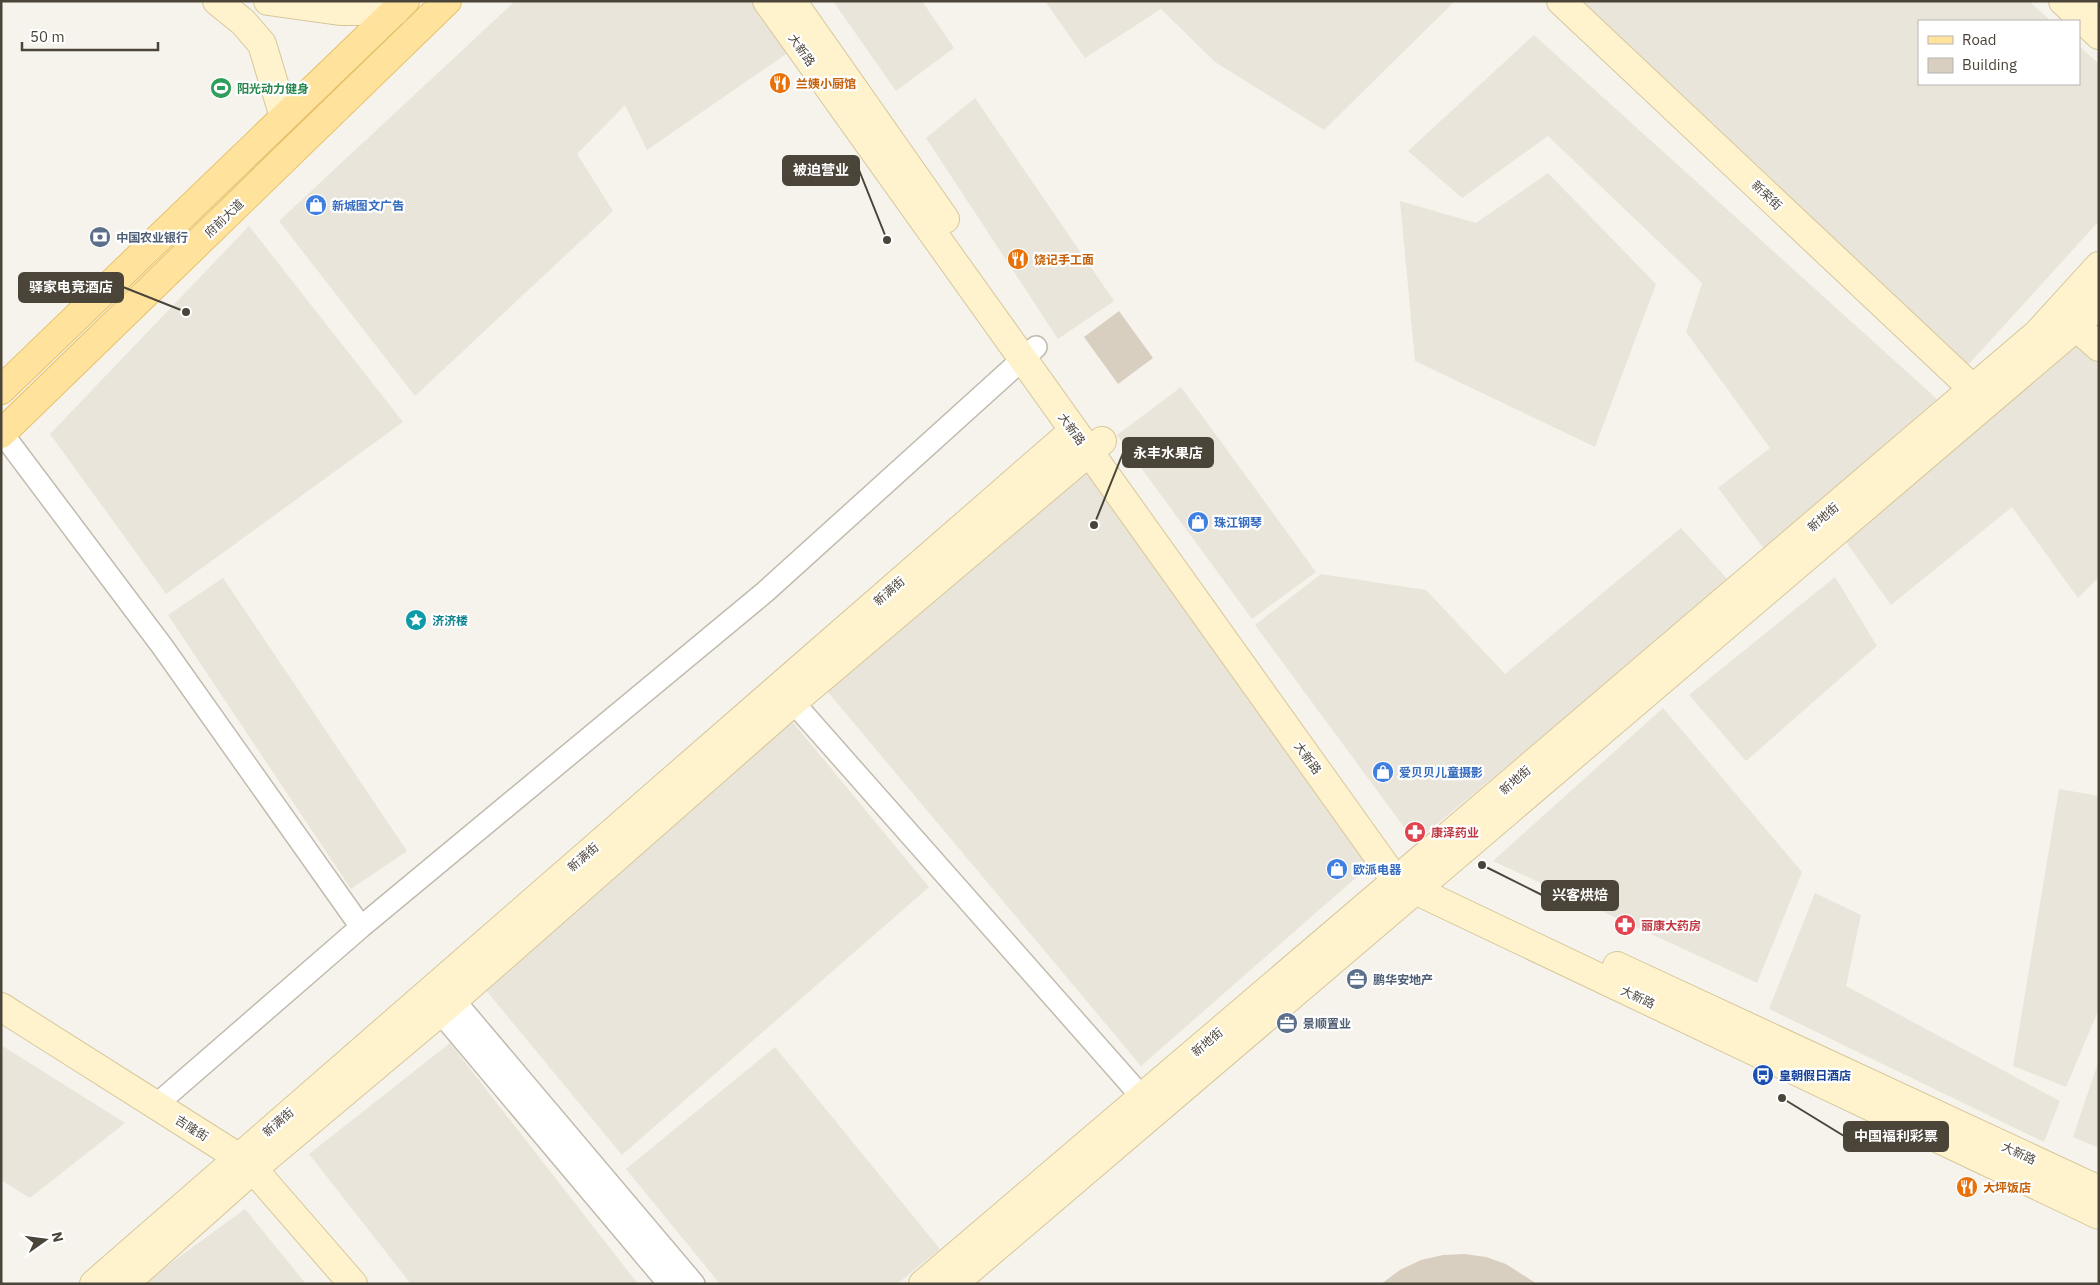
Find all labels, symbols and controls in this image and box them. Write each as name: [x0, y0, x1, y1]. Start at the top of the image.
scale bar: [22, 20, 159, 52]
legend: [1918, 20, 2080, 85]
text: 50 m: [30, 27, 65, 46]
text: Road: [1962, 30, 1997, 49]
street label: 大新路: [786, 31, 818, 69]
text: Building: [1962, 55, 2017, 74]
restaurant icon: 兰姨小厨馆: [768, 71, 792, 95]
sports icon: 阳光动力健身: [209, 76, 233, 100]
place label: 兰姨小厨馆: [796, 76, 856, 91]
place label: 阳光动力健身: [237, 81, 309, 96]
callout: 被迫营业: [783, 156, 859, 185]
text: 被迫营业: [793, 161, 849, 179]
street label: 新荣街: [1749, 177, 1785, 213]
shop icon: 新城图文广告: [304, 193, 328, 217]
street label: 府前大道: [202, 196, 246, 240]
place label: 新城图文广告: [332, 198, 404, 213]
bank icon: 中国农业银行: [88, 225, 112, 249]
place label: 中国农业银行: [116, 230, 188, 245]
restaurant icon: 饶记手工面: [1006, 247, 1030, 271]
place label: 饶记手工面: [1034, 252, 1094, 267]
callout: 驿家电竞酒店: [19, 273, 123, 302]
text: 驿家电竞酒店: [29, 278, 113, 296]
street label: 大新路: [1055, 410, 1089, 448]
callout: 永丰水果店: [1123, 438, 1213, 467]
text: 永丰水果店: [1133, 444, 1203, 462]
street label: 新地街: [1804, 500, 1842, 534]
shop icon: 珠江钢琴: [1186, 510, 1210, 534]
place label: 珠江钢琴: [1214, 515, 1262, 530]
street label: 新满街: [870, 574, 908, 608]
place icon: 济济楼: [404, 608, 428, 632]
place label: 济济楼: [432, 613, 468, 628]
street label: 大新路: [1291, 739, 1325, 777]
shop icon: 爱贝贝儿童摄影: [1371, 760, 1395, 784]
street label: 新地街: [1496, 763, 1534, 797]
place label: 爱贝贝儿童摄影: [1399, 765, 1483, 780]
pharmacy icon: 康泽药业: [1403, 820, 1427, 844]
place label: 康泽药业: [1431, 825, 1479, 840]
street label: 新满街: [564, 840, 602, 874]
shop icon: 欧派电器: [1325, 857, 1349, 881]
place label: 欧派电器: [1353, 862, 1402, 877]
callout: 兴客烘焙: [1542, 881, 1618, 910]
text: 兴客烘焙: [1552, 886, 1608, 904]
pharmacy icon: 丽康大药房: [1613, 913, 1637, 937]
place label: 丽康大药房: [1641, 918, 1701, 933]
office icon: 鹏华安地产: [1345, 967, 1369, 991]
place label: 鹏华安地产: [1373, 972, 1433, 987]
street label: 大新路: [1619, 983, 1657, 1011]
office icon: 景顺置业: [1275, 1011, 1299, 1035]
place label: 景顺置业: [1303, 1016, 1351, 1031]
street label: 新地街: [1188, 1025, 1226, 1059]
bus stop icon: 皇朝假日酒店: [1751, 1063, 1775, 1087]
place label: 皇朝假日酒店: [1779, 1068, 1851, 1083]
street label: 新满街: [259, 1105, 297, 1139]
street label: 吉隆街: [173, 1112, 211, 1144]
callout: 中国福利彩票: [1844, 1122, 1948, 1151]
text: 中国福利彩票: [1854, 1127, 1938, 1145]
street label: 大新路: [2000, 1139, 2038, 1167]
restaurant icon: 大坪饭店: [1955, 1175, 1979, 1199]
place label: 大坪饭店: [1983, 1180, 2031, 1195]
north arrow: [20, 1215, 70, 1265]
text: N: [48, 1230, 68, 1244]

